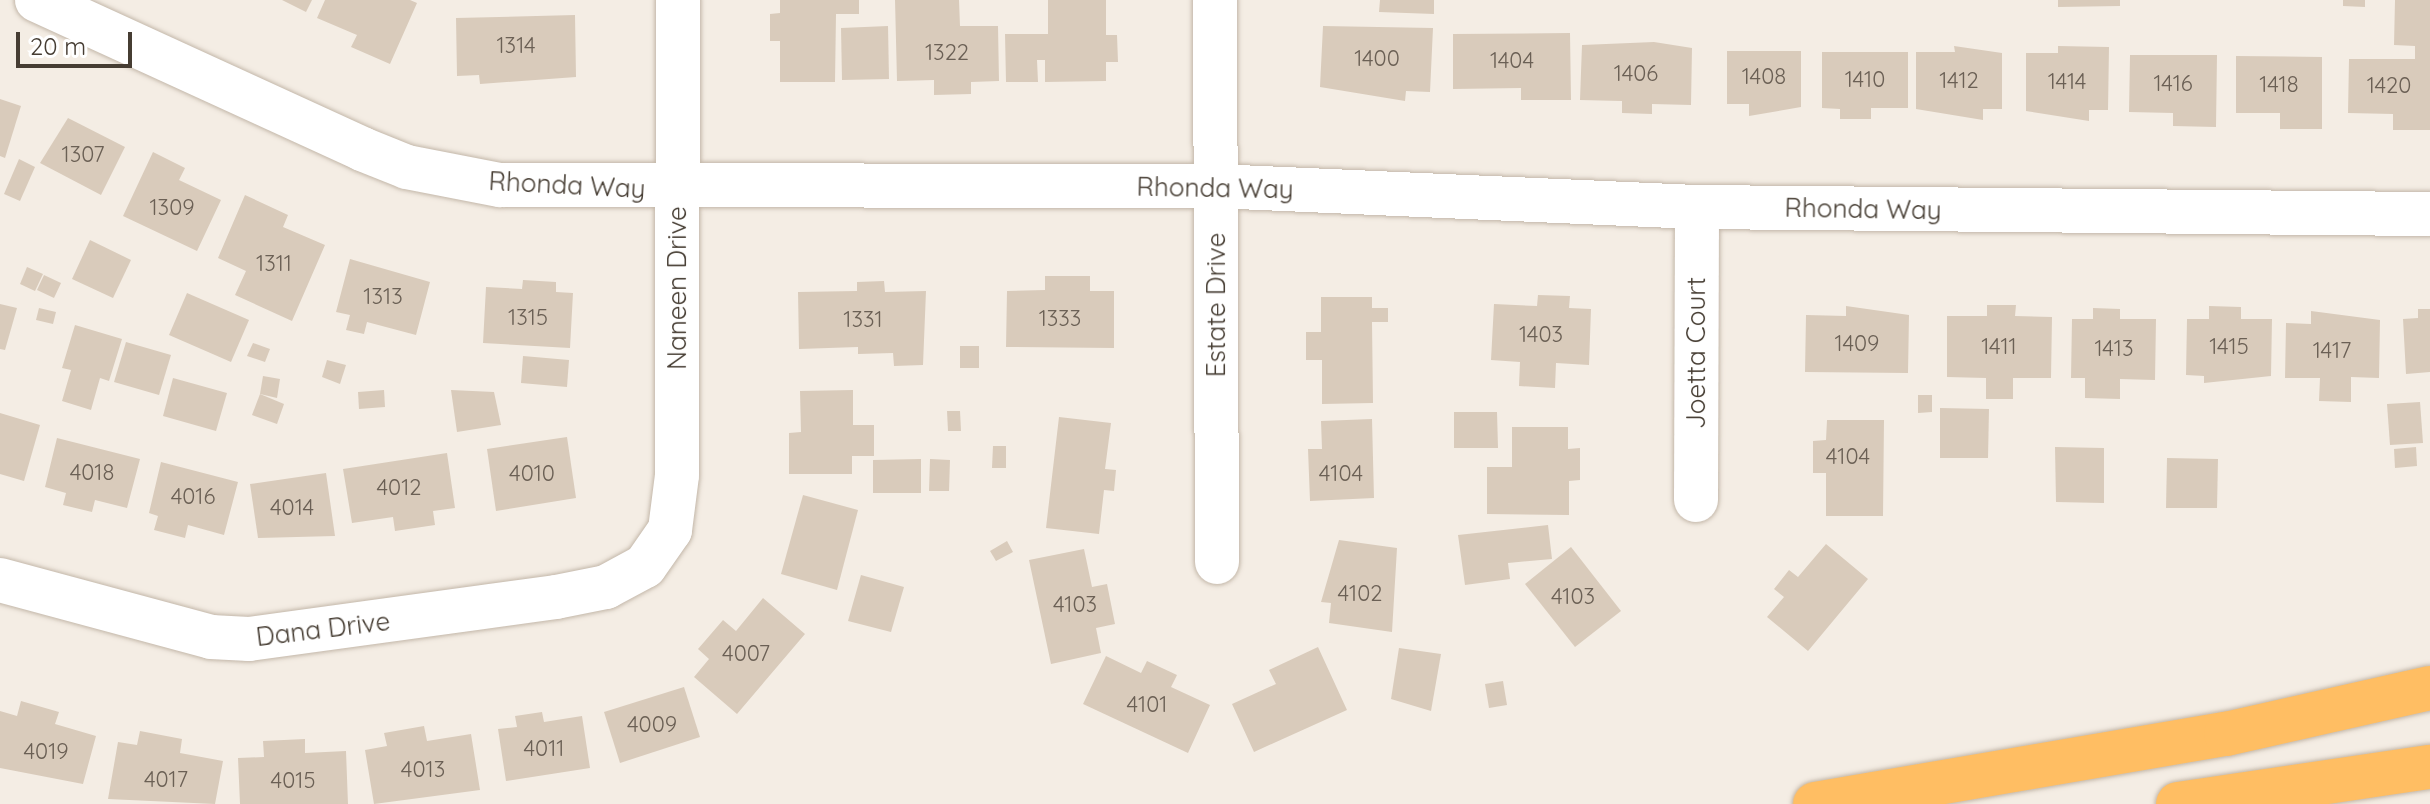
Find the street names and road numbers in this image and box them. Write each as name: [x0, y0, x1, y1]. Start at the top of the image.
street label: Rhonda Way: [488, 165, 646, 205]
street label: Rhonda Way: [1136, 171, 1294, 205]
street label: Rhonda Way: [1784, 192, 1942, 226]
street label: Naneen Drive: [661, 206, 693, 370]
street label: Estate Drive: [1200, 233, 1232, 377]
street label: Joetta Court: [1680, 277, 1712, 429]
street label: Dana Drive: [254, 605, 392, 653]

